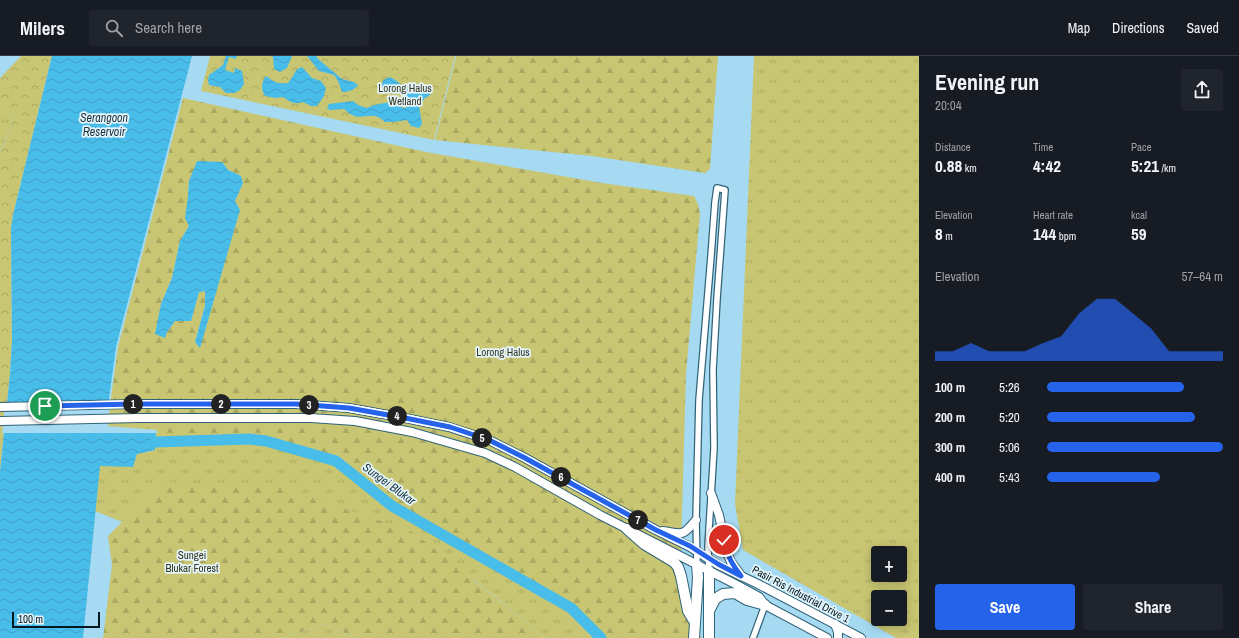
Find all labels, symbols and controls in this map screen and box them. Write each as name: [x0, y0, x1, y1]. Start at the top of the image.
search box: [89, 10, 369, 46]
text: Milers: [20, 15, 65, 41]
icon: search: [103, 17, 125, 39]
text: Search here: [135, 17, 202, 38]
text: Map: [1068, 19, 1090, 37]
text: Directions: [1112, 19, 1164, 37]
text: Saved: [1186, 19, 1219, 37]
text: Evening run: [935, 67, 1039, 97]
button: share: [1181, 69, 1223, 111]
park label: Lorong Halus Wetland: [378, 81, 432, 108]
text: 20:04: [935, 97, 962, 114]
water label: Serangoon Reservoir: [80, 110, 128, 140]
text: Distance: [935, 140, 971, 154]
text: Time: [1033, 140, 1053, 154]
text: Pace: [1131, 140, 1152, 154]
text: 0.88: [935, 154, 962, 177]
text: 4:42: [1033, 154, 1061, 177]
text: 5:21: [1131, 154, 1159, 177]
text: km: [962, 161, 977, 175]
text: /km: [1159, 161, 1176, 175]
text: Elevation: [935, 208, 973, 222]
text: Heart rate: [1033, 208, 1073, 222]
text: kcal: [1131, 208, 1147, 222]
text: 8: [935, 222, 943, 245]
text: 144: [1033, 222, 1056, 245]
text: 59: [1131, 222, 1147, 245]
text: m: [943, 229, 953, 243]
text: bpm: [1056, 229, 1076, 243]
text: Elevation: [935, 268, 979, 285]
text: 57–64 m: [1182, 268, 1223, 285]
park label: Lorong Halus: [476, 345, 530, 359]
text: 100 m: [935, 379, 965, 396]
text: 5:26: [999, 379, 1020, 396]
pin: [28, 389, 62, 423]
pin: 1: [123, 394, 143, 414]
pin: 2: [211, 394, 231, 414]
icon: arrive: [34, 395, 56, 417]
pin: 3: [299, 395, 319, 415]
text: 1: [130, 397, 136, 411]
text: 2: [218, 397, 224, 411]
text: 3: [306, 398, 312, 412]
pin: 4: [387, 406, 407, 426]
text: 4: [394, 409, 400, 423]
text: 200 m: [935, 409, 965, 426]
text: 5:20: [999, 409, 1020, 426]
pin: 5: [472, 428, 492, 448]
text: 5: [479, 431, 485, 445]
text: 300 m: [935, 439, 965, 456]
text: 5:06: [999, 439, 1020, 456]
water label: Sungei Blukar: [359, 459, 419, 509]
pin: 6: [551, 467, 571, 487]
text: 400 m: [935, 469, 965, 486]
text: 5:43: [999, 469, 1020, 486]
text: 6: [558, 470, 564, 484]
pin: 7: [628, 510, 648, 530]
text: 7: [635, 513, 641, 527]
pin: [707, 523, 741, 557]
icon: check: [713, 529, 735, 551]
map controls: [871, 546, 907, 626]
button: +: [871, 546, 907, 582]
park label: Sungei Blukar Forest: [165, 548, 219, 575]
street label: Pasir Ris Industrial Drive 1: [750, 562, 852, 626]
button: Save: [935, 584, 1075, 630]
button: Share: [1083, 584, 1223, 630]
button: −: [871, 590, 907, 626]
scale bar: [12, 610, 100, 629]
text: 100 m: [18, 612, 43, 626]

